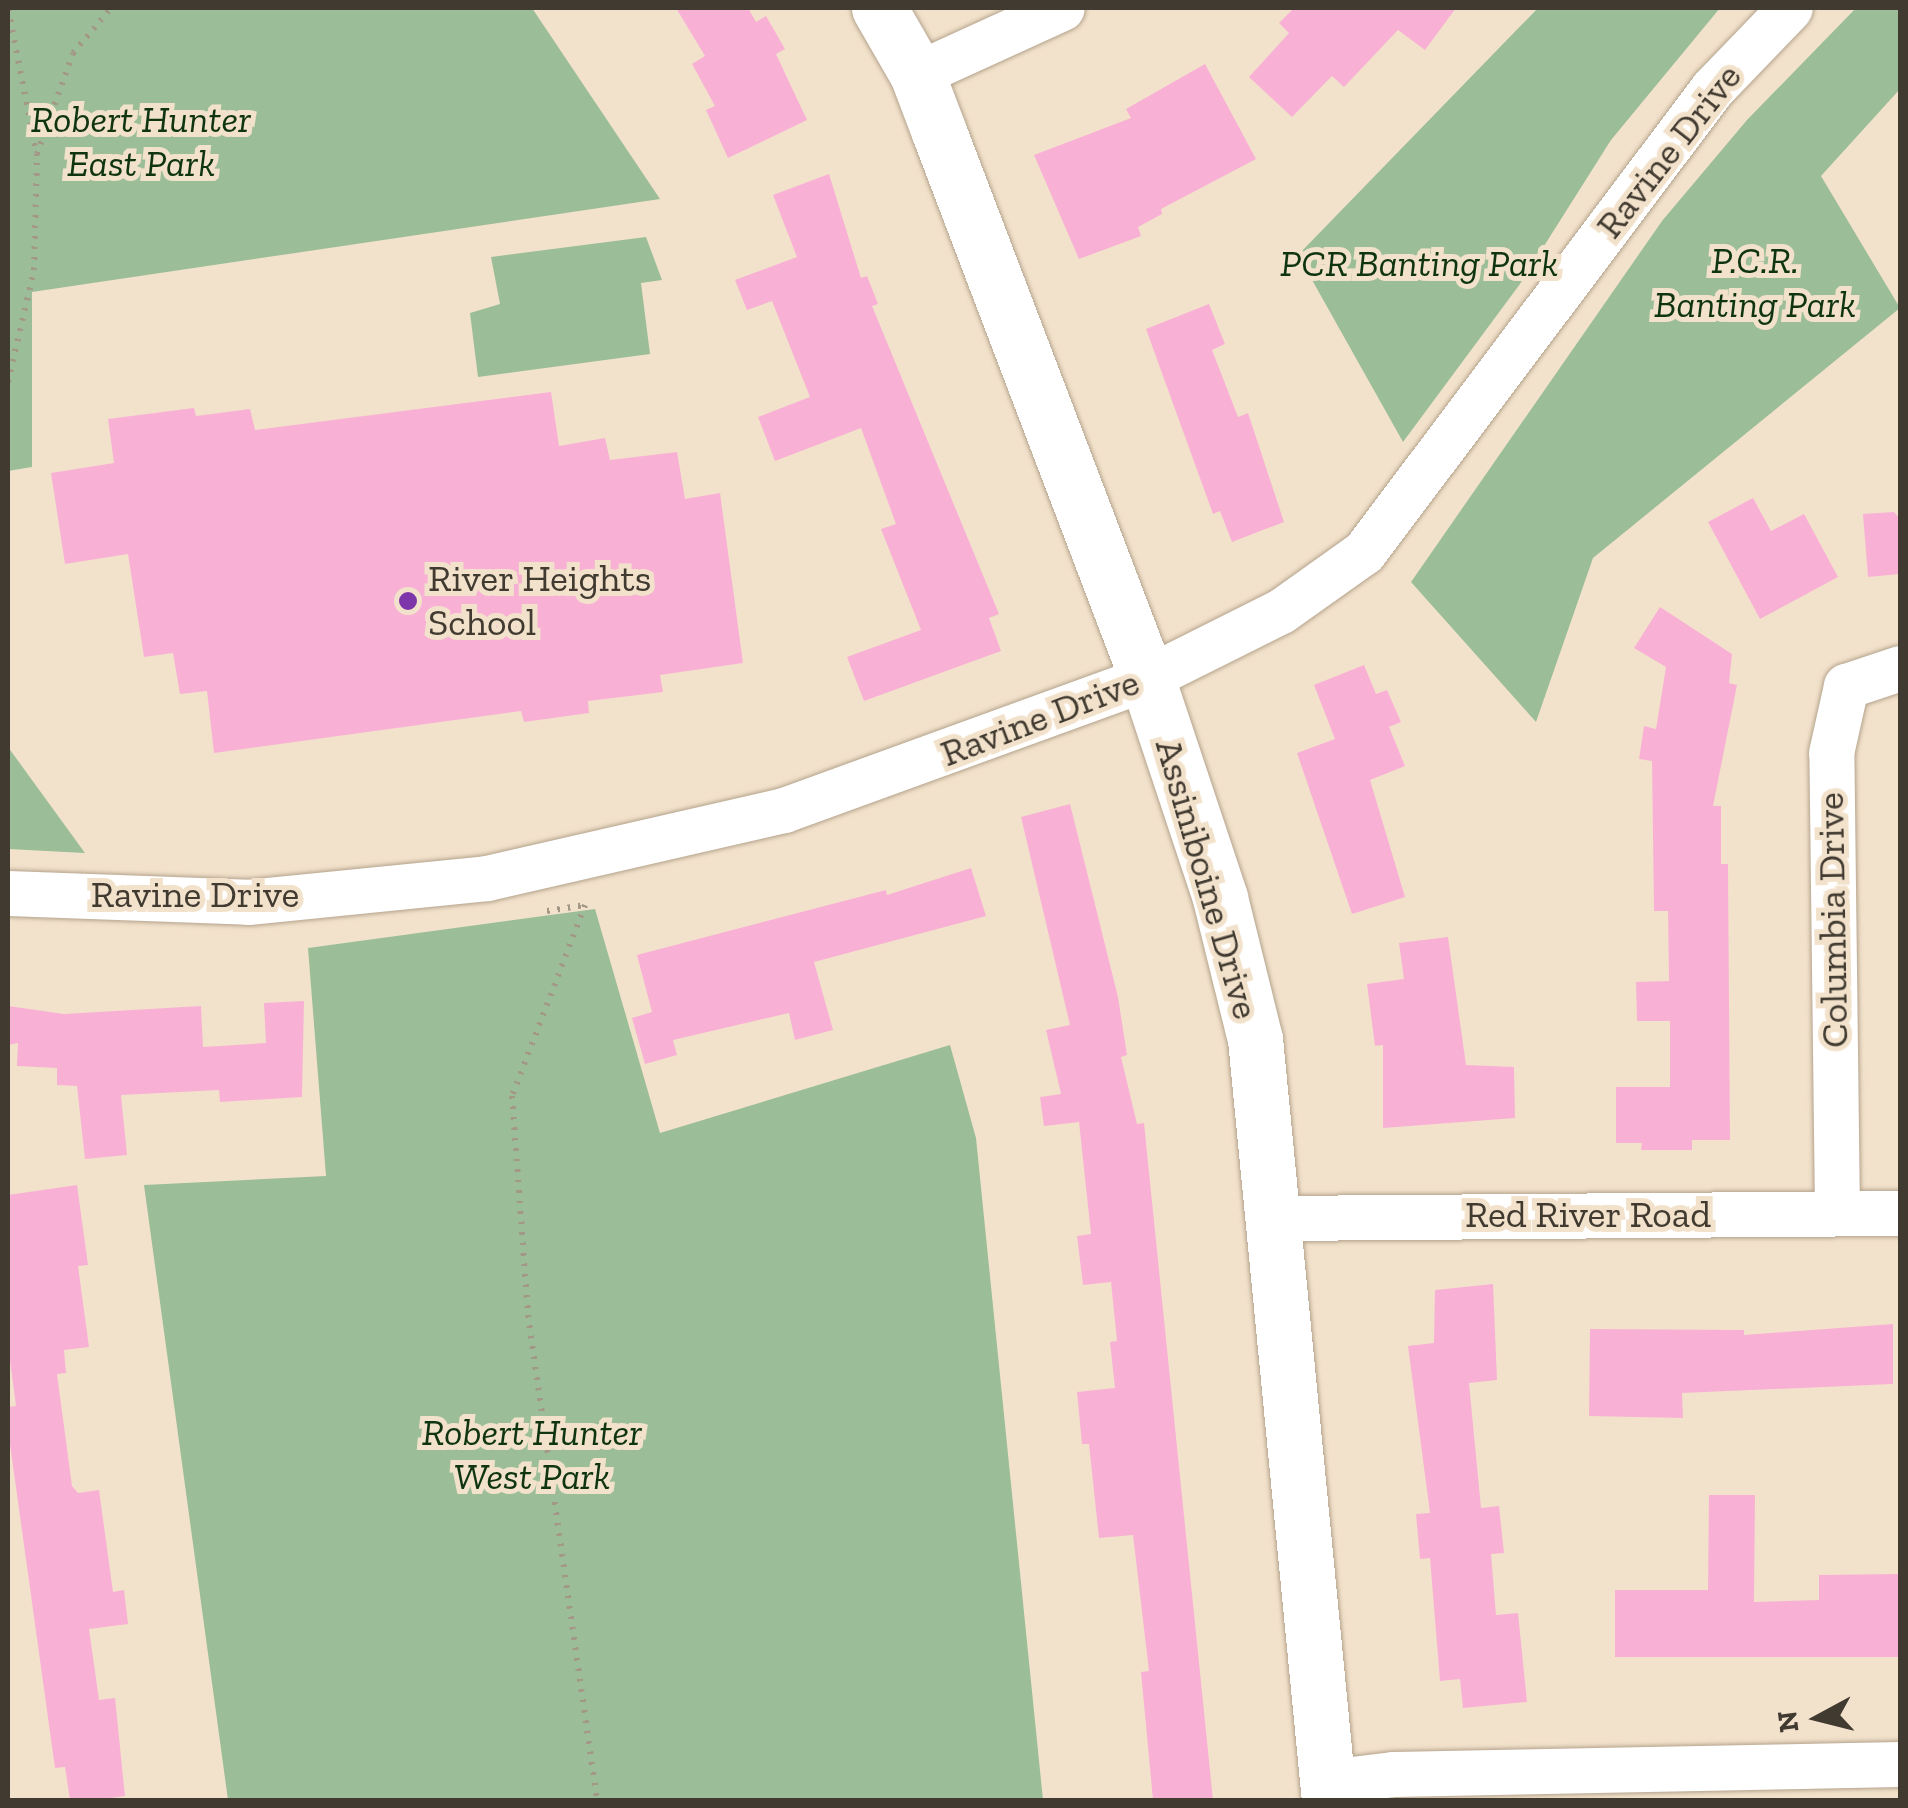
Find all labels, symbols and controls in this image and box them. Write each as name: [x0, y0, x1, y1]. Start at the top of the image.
street label: Ravine Drive: [1587, 55, 1751, 247]
park label: Robert Hunter East Park: [31, 97, 251, 186]
park label: P.C.R. Banting Park: [1654, 238, 1856, 328]
park label: PCR Banting Park: [1280, 241, 1558, 287]
place label: River Heights School: [428, 556, 652, 646]
marker: River Heights School: [397, 590, 419, 612]
street label: Ravine Drive: [934, 659, 1146, 777]
street label: Assiniboine Drive: [1145, 734, 1269, 1024]
street label: Columbia Drive: [1808, 792, 1858, 1048]
street label: Ravine Drive: [91, 872, 299, 918]
street label: Red River Road: [1465, 1192, 1711, 1238]
park label: Robert Hunter West Park: [422, 1410, 642, 1500]
north arrow: [1768, 1668, 1868, 1768]
text: N: [1770, 1709, 1805, 1734]

